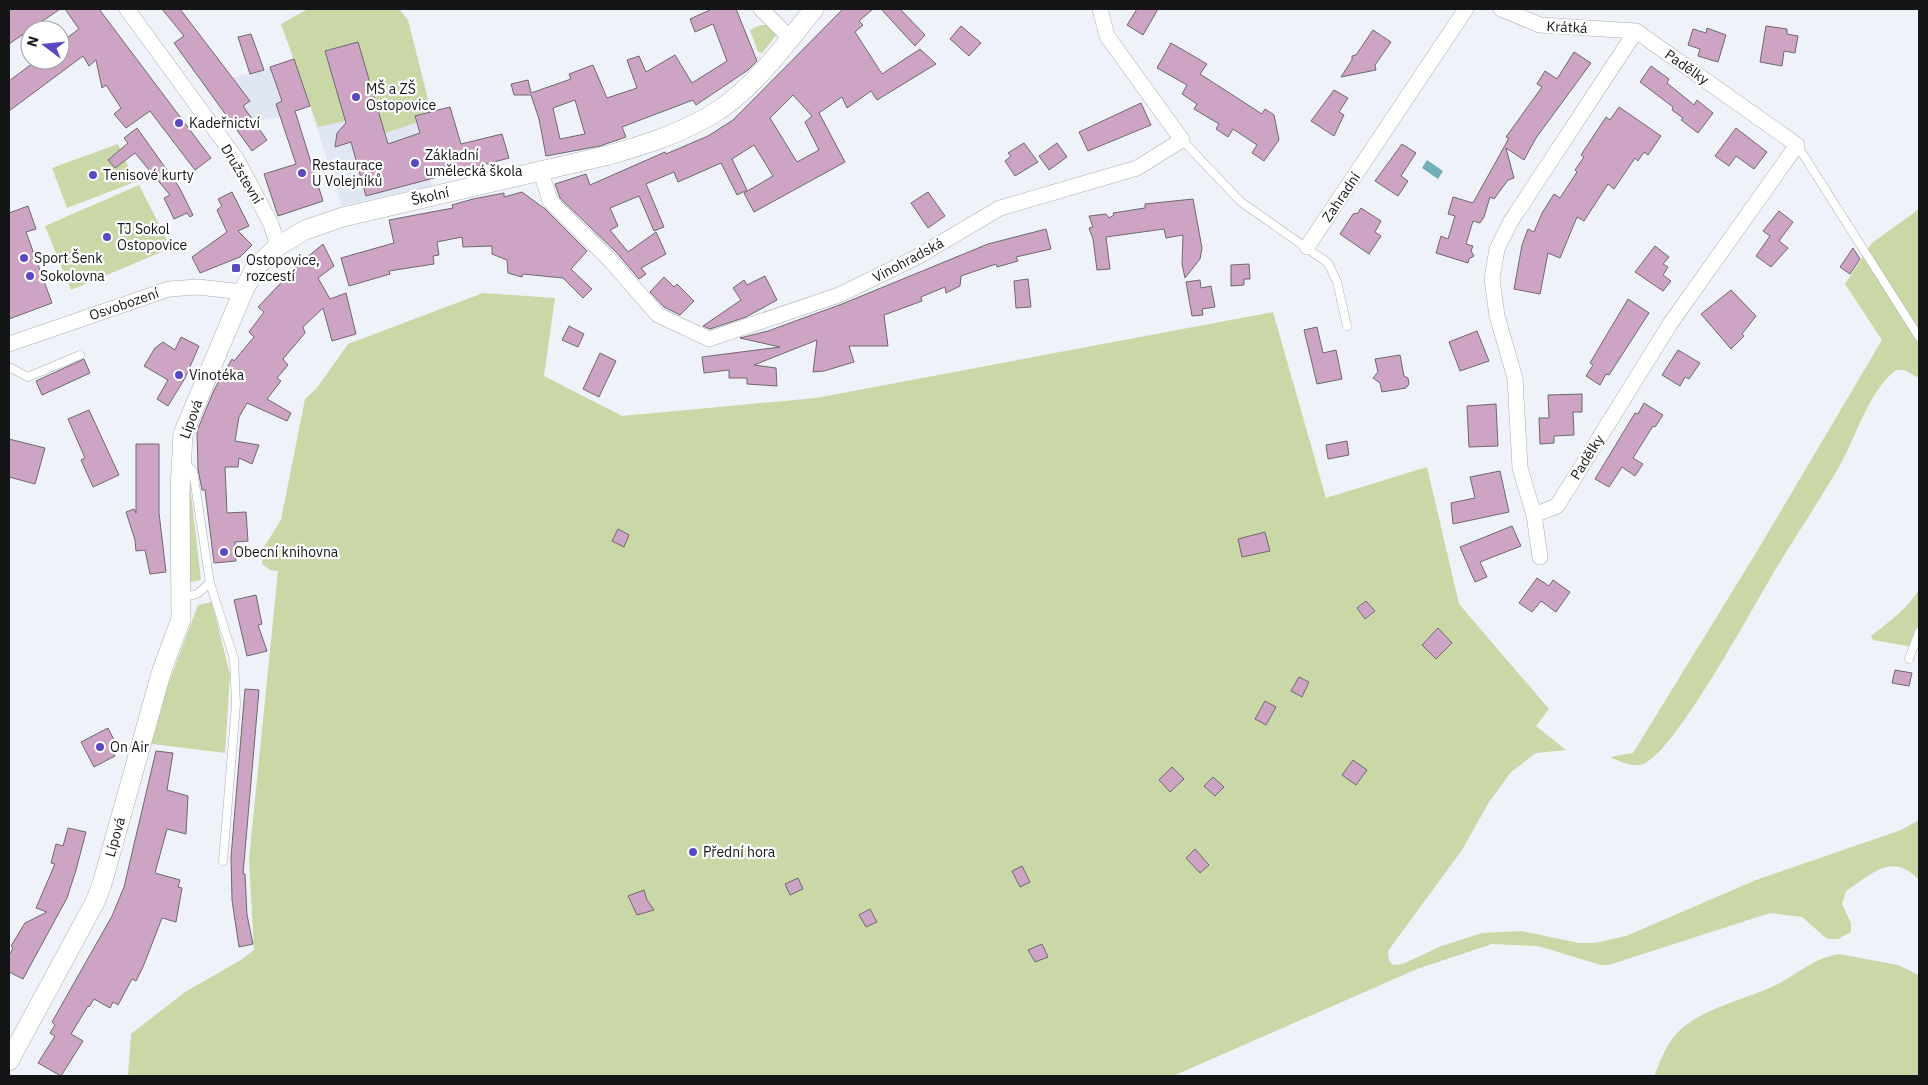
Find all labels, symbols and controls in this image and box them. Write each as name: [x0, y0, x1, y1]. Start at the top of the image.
street label: Krátká: [1546, 17, 1588, 37]
north arrow: [20, 20, 70, 70]
text: N: [22, 34, 43, 49]
street label: Padělky: [1661, 45, 1713, 89]
place label: MŠ a ZŠ Ostopovice: [366, 79, 437, 114]
marker: MŠ a ZŠ Ostopovice: [350, 91, 362, 103]
place label: Kadeřnictví: [189, 114, 260, 132]
marker: Kadeřnictví: [173, 117, 185, 129]
street label: Družstevní: [217, 141, 267, 208]
place label: Základní umělecká škola: [425, 146, 523, 180]
place label: Restaurace U Volejníků: [312, 156, 383, 190]
marker: Základní umělecká škola: [409, 157, 421, 169]
place label: Tenisové kurty: [103, 166, 194, 184]
marker: Restaurace U Volejníků: [296, 167, 308, 179]
street label: Zahradní: [1318, 168, 1364, 225]
marker: Tenisové kurty: [87, 169, 99, 181]
street label: Školní: [409, 182, 451, 209]
place label: TJ Sokol Ostopovice: [117, 220, 188, 254]
marker: TJ Sokol Ostopovice: [101, 231, 113, 243]
street label: Vinohradská: [869, 233, 947, 286]
place label: Sport Šenk: [34, 248, 103, 267]
place label: Ostopovice, rozcestí: [246, 251, 320, 285]
marker: Sport Šenk: [18, 252, 30, 264]
marker: Ostopovice, rozcestí: [230, 262, 242, 274]
place label: Sokolovna: [40, 267, 105, 285]
marker: Sokolovna: [24, 270, 36, 282]
street label: Osvobození: [87, 284, 162, 324]
place label: Vinotéka: [189, 366, 245, 384]
marker: Vinotéka: [173, 369, 185, 381]
street label: Lípová: [176, 396, 207, 441]
street label: Padělky: [1566, 431, 1608, 483]
place label: Obecní knihovna: [234, 543, 339, 561]
marker: Obecní knihovna: [218, 546, 230, 558]
place label: On Air: [110, 738, 149, 756]
marker: On Air: [94, 741, 106, 753]
street label: Lípová: [101, 815, 129, 859]
place label: Přední hora: [703, 843, 776, 861]
marker: Přední hora: [687, 846, 699, 858]

